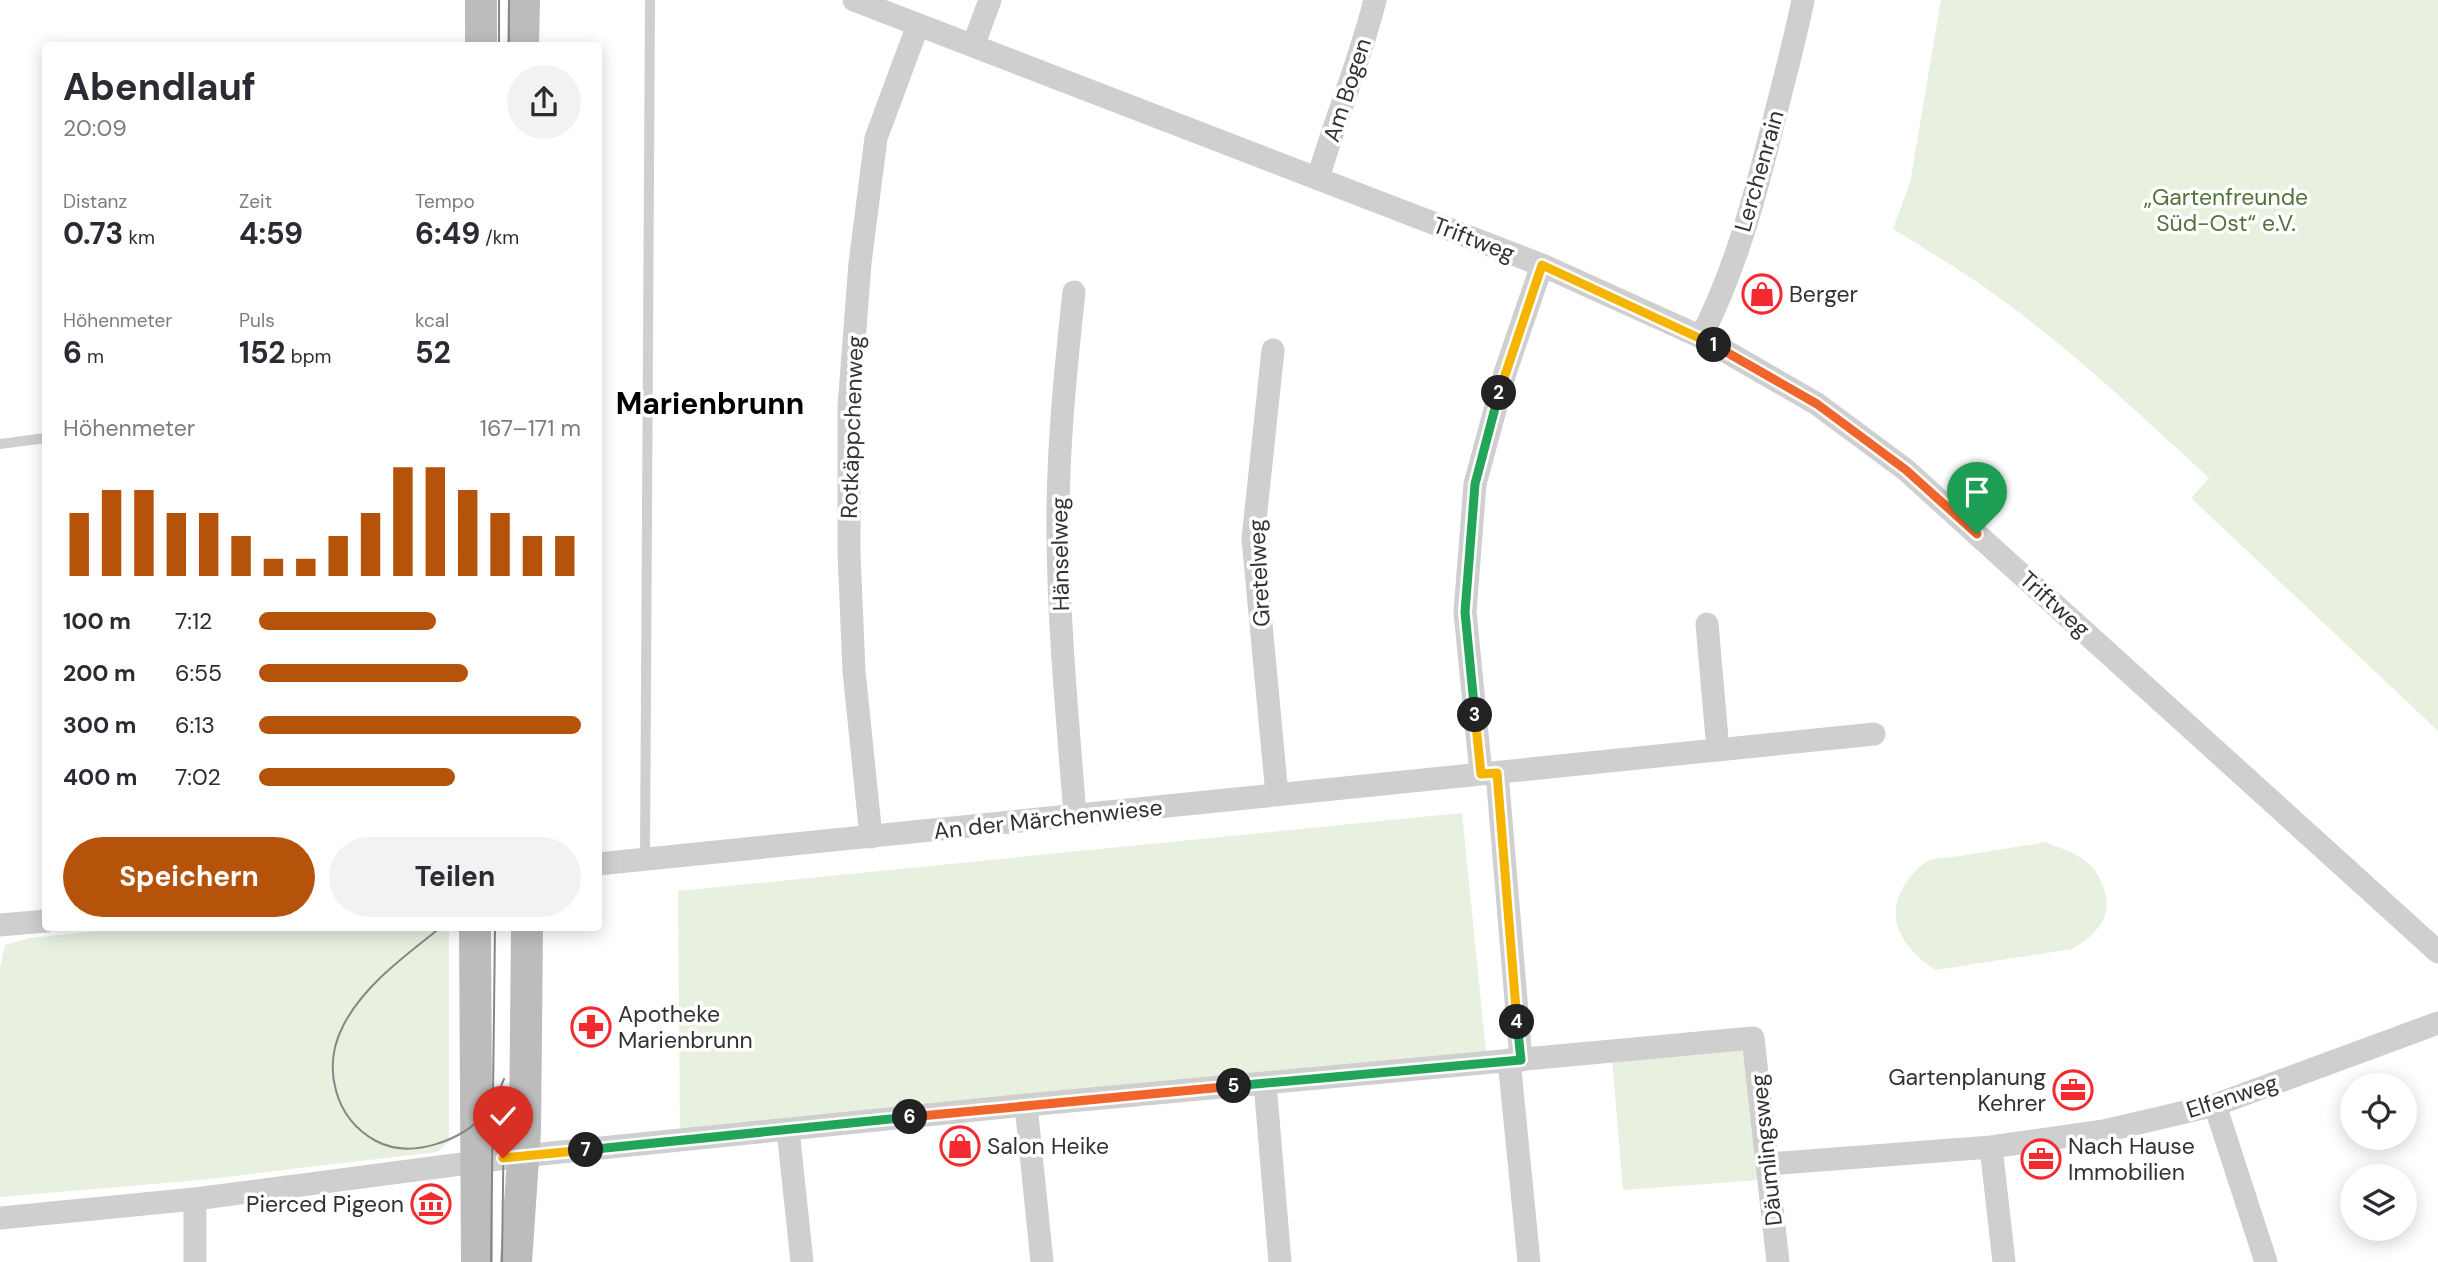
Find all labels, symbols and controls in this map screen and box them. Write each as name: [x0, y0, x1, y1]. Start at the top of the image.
street label: Am Bogen: [1316, 34, 1378, 146]
text: Abendlauf: [63, 62, 256, 112]
button: share: [507, 65, 581, 139]
street label: Lerchenrain: [1727, 107, 1791, 235]
text: 20:09: [63, 113, 127, 143]
park label: „Gartenfreunde Süd-Ost“ e.V.: [2144, 182, 2308, 238]
text: Distanz: [63, 189, 127, 214]
text: Zeit: [239, 189, 272, 214]
text: Tempo: [415, 189, 475, 214]
street label: Triftweg: [1429, 210, 1519, 268]
text: 0.73: [63, 214, 123, 253]
text: 4:59: [239, 214, 303, 253]
text: 6:49: [415, 214, 480, 253]
text: km: [123, 225, 155, 250]
text: /km: [480, 225, 519, 250]
shop icon: Berger: [1741, 273, 1783, 315]
place label: Berger: [1789, 279, 1858, 309]
text: Höhenmeter: [63, 308, 172, 333]
text: Puls: [239, 308, 275, 333]
text: kcal: [415, 308, 449, 333]
pin: 1: [1696, 328, 1732, 362]
text: 1: [1710, 332, 1717, 357]
text: 6: [63, 333, 82, 372]
text: 152: [239, 333, 286, 372]
text: 52: [415, 333, 451, 372]
street label: Rotkäppchenweg: [834, 335, 870, 519]
text: m: [82, 344, 104, 369]
text: bpm: [286, 344, 331, 369]
pin: 2: [1482, 376, 1516, 410]
text: 2: [1493, 380, 1504, 405]
district label: Marienbrunn: [616, 384, 804, 423]
text: Höhenmeter: [63, 413, 195, 443]
text: 167–171 m: [480, 413, 581, 443]
pin: [1947, 462, 2007, 534]
icon: arrive: [1958, 473, 1996, 511]
street label: Hänselweg: [1044, 497, 1076, 611]
street label: Gretelweg: [1241, 518, 1277, 628]
street label: Triftweg: [2013, 564, 2097, 644]
text: 100 m: [63, 606, 131, 636]
text: 7:12: [175, 606, 212, 636]
text: 200 m: [63, 658, 136, 688]
text: 6:55: [175, 658, 222, 688]
pin: 3: [1458, 698, 1492, 732]
text: 3: [1469, 702, 1480, 727]
text: 300 m: [63, 710, 136, 740]
text: 6:13: [175, 710, 215, 740]
text: 400 m: [63, 762, 137, 792]
text: 7:02: [175, 762, 221, 792]
street label: An der Märchenwiese: [932, 792, 1164, 846]
button: Speichern: [63, 837, 315, 917]
button: Teilen: [329, 837, 581, 917]
place label: Apotheke Marienbrunn: [618, 999, 753, 1055]
pin: 4: [1500, 1004, 1534, 1040]
pharmacy icon: Apotheke Marienbrunn: [570, 1006, 612, 1048]
text: 4: [1510, 1009, 1523, 1034]
place label: Gartenplanung Kehrer: [1888, 1062, 2046, 1118]
street label: Elfenweg: [2182, 1067, 2282, 1125]
pin: 5: [1216, 1068, 1252, 1104]
office icon: Gartenplanung Kehrer: [2052, 1069, 2094, 1111]
street label: Däumlingsweg: [1743, 1072, 1789, 1228]
text: 5: [1228, 1073, 1239, 1098]
map controls: [2340, 1073, 2417, 1241]
button: locate: [2340, 1073, 2417, 1150]
pin: [473, 1086, 533, 1158]
icon: check: [484, 1097, 522, 1135]
pin: 6: [892, 1100, 928, 1134]
text: 6: [903, 1104, 916, 1129]
shop icon: Salon Heike: [939, 1125, 981, 1167]
place label: Salon Heike: [987, 1131, 1109, 1161]
place label: Nach Hause Immobilien: [2068, 1131, 2195, 1187]
pin: 7: [568, 1132, 604, 1168]
text: 7: [580, 1137, 591, 1162]
office icon: Nach Hause Immobilien: [2020, 1138, 2062, 1180]
button: layers: [2340, 1164, 2417, 1241]
museum icon: Pierced Pigeon: [410, 1183, 452, 1225]
place label: Pierced Pigeon: [246, 1189, 404, 1219]

